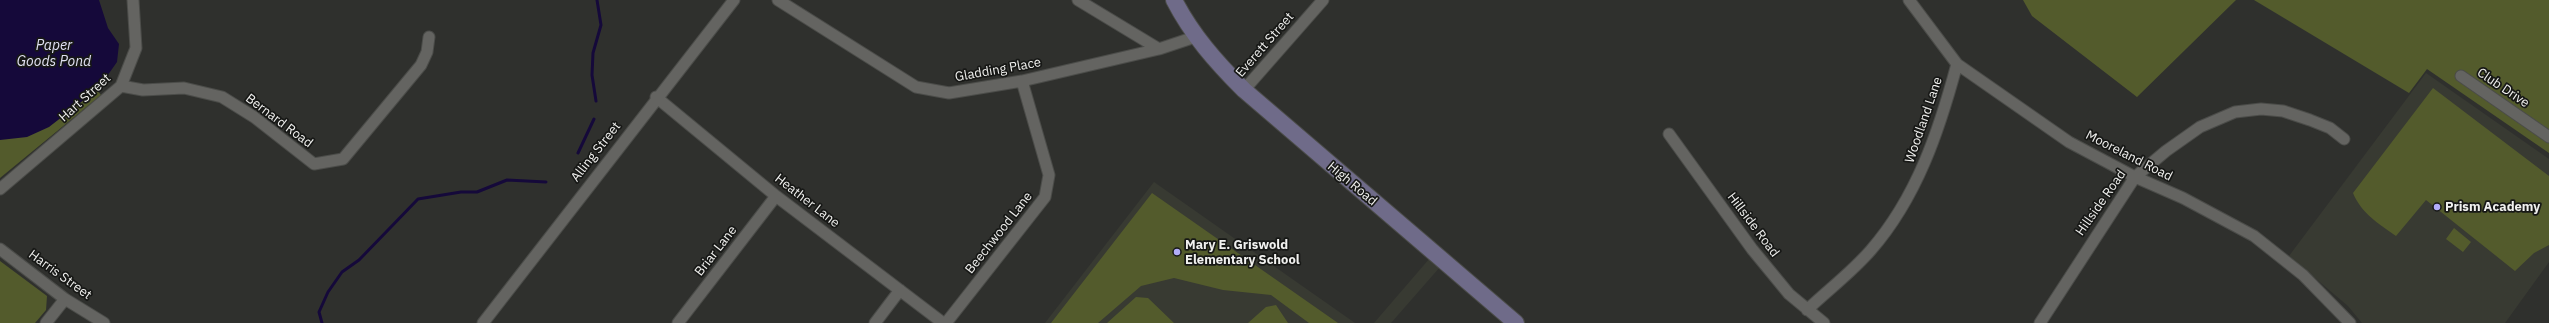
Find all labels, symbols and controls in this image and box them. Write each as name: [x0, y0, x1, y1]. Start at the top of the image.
street label: Everett Street: [1233, 9, 1297, 81]
water label: Paper Goods Pond: [17, 38, 91, 70]
street label: Gladding Place: [954, 55, 1042, 85]
street label: Club Drive: [2474, 65, 2532, 111]
street label: Hart Street: [56, 71, 114, 125]
street label: Woodland Lane: [1902, 75, 1946, 165]
street label: Bernard Road: [242, 91, 316, 151]
street label: Alling Street: [568, 119, 624, 185]
street label: Mooreland Road: [2083, 127, 2175, 185]
street label: High Road: [1324, 159, 1380, 209]
street label: Hillside Road: [2073, 167, 2129, 239]
street label: Heather Lane: [771, 171, 843, 231]
street label: Beechwood Lane: [962, 189, 1036, 277]
street label: Hillside Road: [1724, 190, 1782, 260]
place label: Prism Academy: [2445, 199, 2540, 215]
marker: Prism Academy: [2432, 202, 2442, 212]
street label: Briar Lane: [692, 223, 740, 279]
place label: Mary E. Griswold Elementary School: [1185, 237, 1300, 268]
street label: Harris Street: [25, 247, 95, 303]
marker: Mary E. Griswold Elementary School: [1172, 247, 1182, 257]

